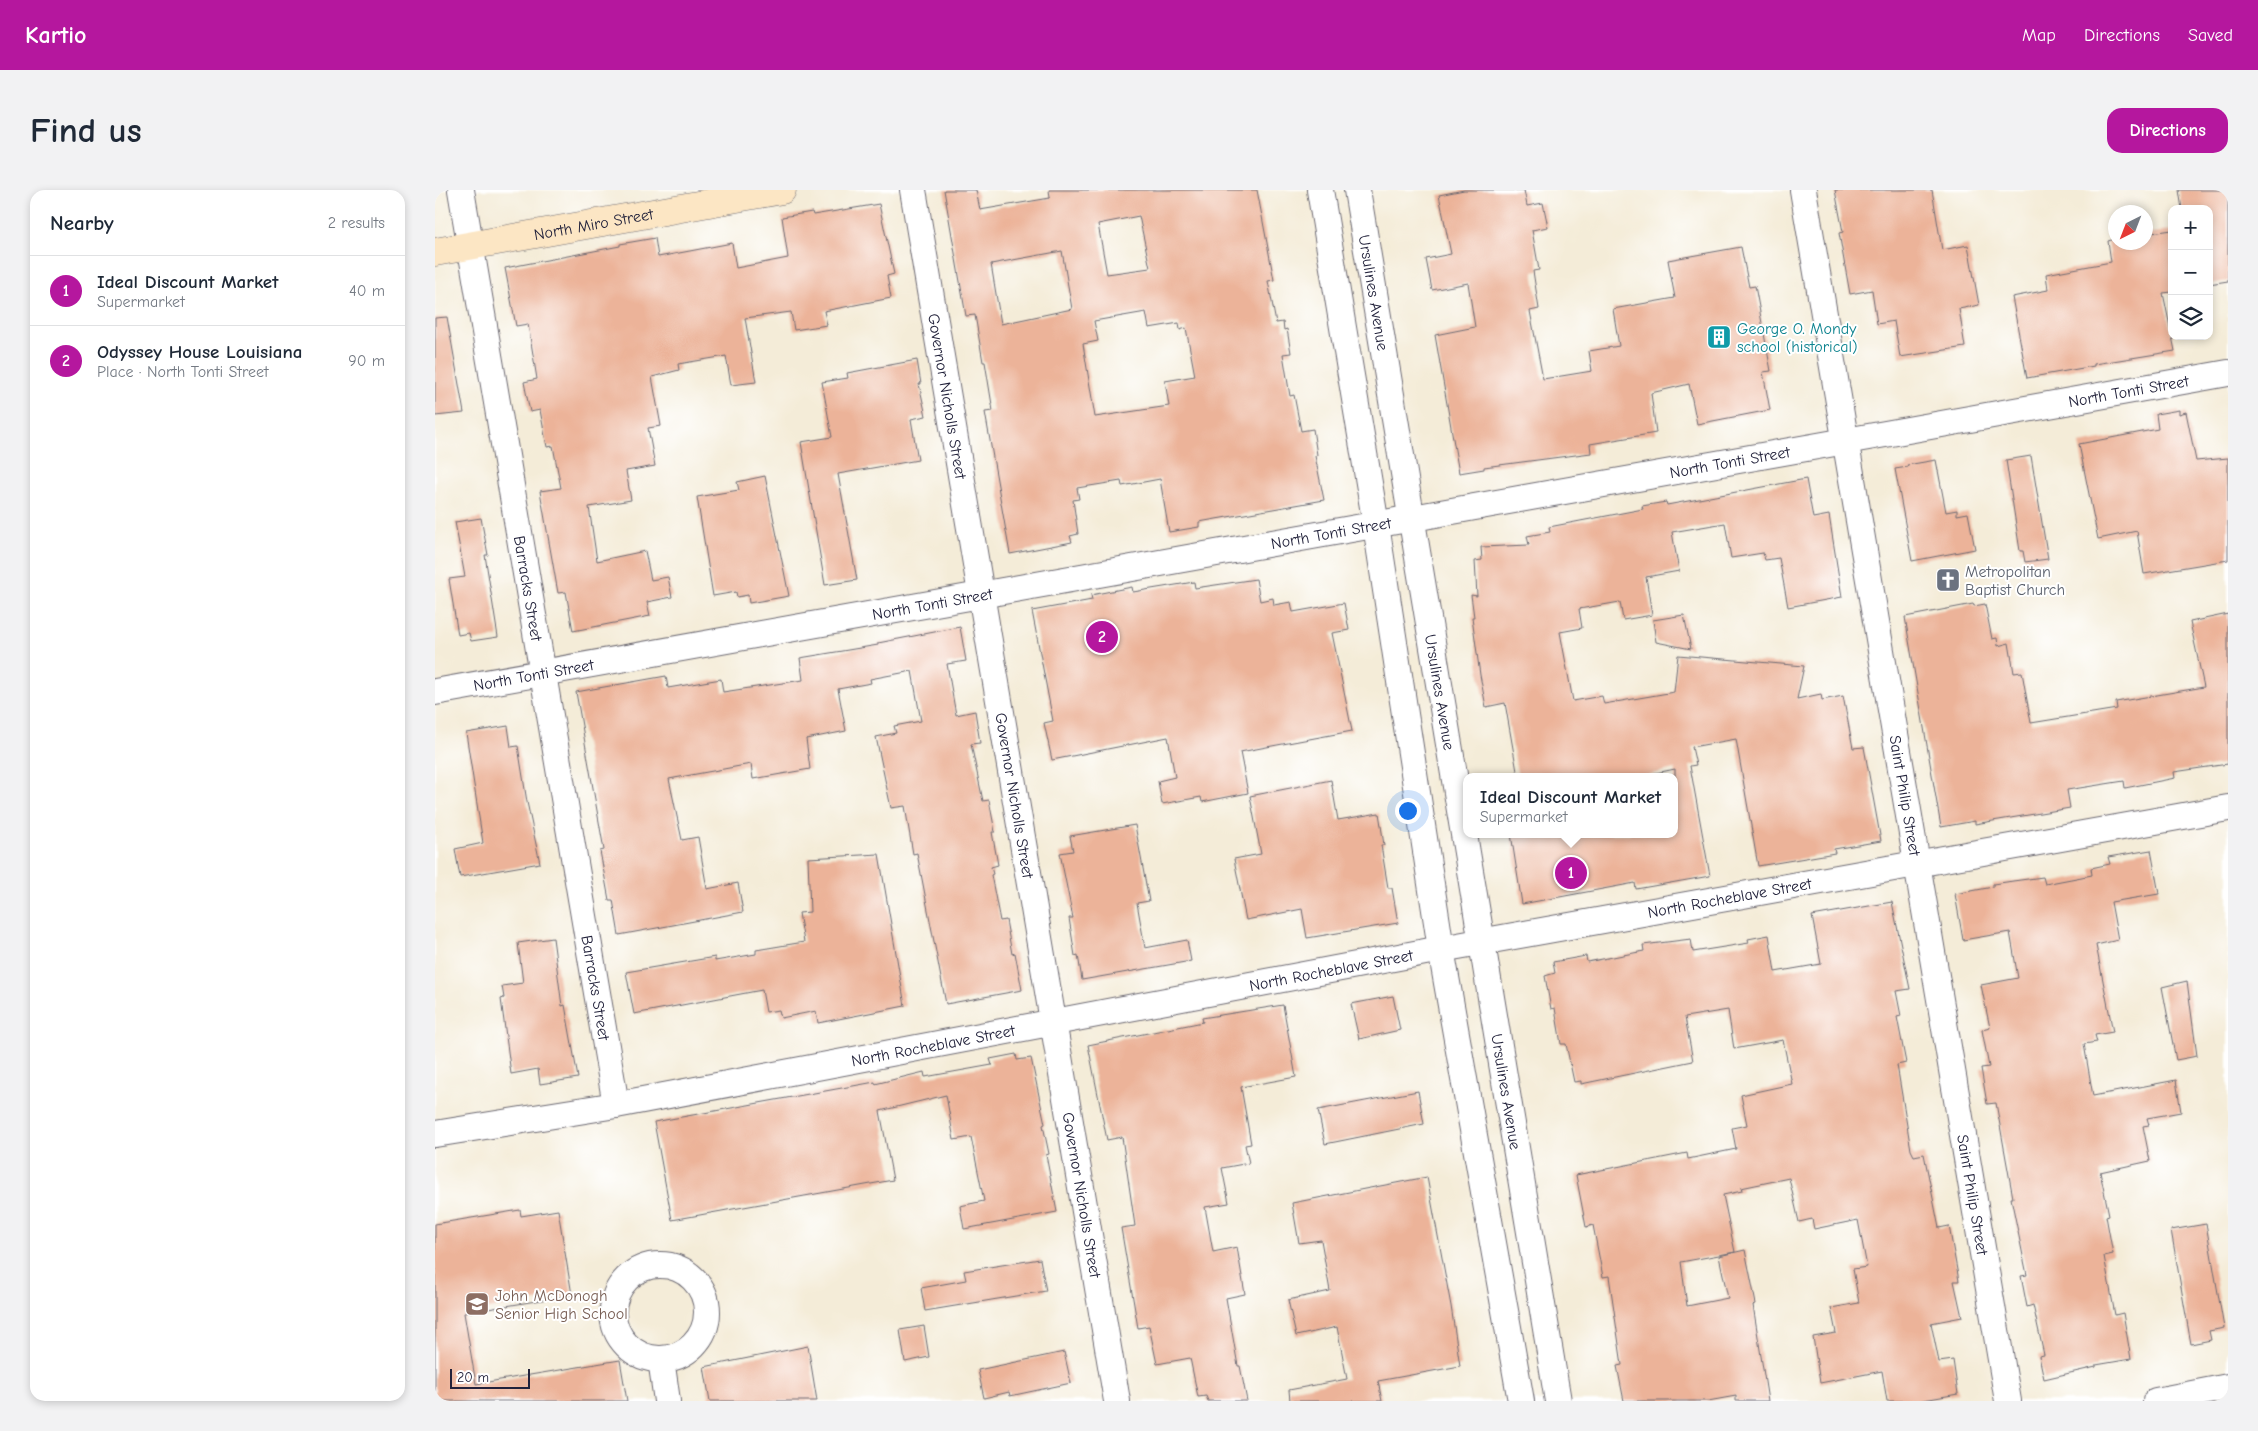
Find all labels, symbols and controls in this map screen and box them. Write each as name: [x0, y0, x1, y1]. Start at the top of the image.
text: Kartio: [25, 21, 87, 49]
text: Map: [2022, 25, 2056, 46]
text: Directions: [2084, 25, 2160, 46]
text: Saved: [2188, 25, 2233, 46]
button: Directions: [2107, 108, 2228, 153]
text: Find us: [30, 110, 142, 151]
street label: North Miro Street: [533, 205, 655, 244]
north arrow: [2108, 205, 2153, 250]
map controls: [2168, 205, 2213, 340]
button: +: [2168, 205, 2213, 250]
text: Nearby: [50, 211, 114, 235]
text: 2 results: [328, 214, 385, 232]
street label: Ursulines Avenue: [1355, 234, 1392, 352]
button: −: [2168, 250, 2213, 295]
text: Ideal Discount Market: [97, 271, 278, 293]
text: 1: [63, 282, 69, 300]
text: 40 m: [349, 282, 385, 300]
text: Supermarket: [97, 293, 185, 311]
button: layers: [2168, 295, 2213, 340]
street label: Governor Nicholls Street: [924, 312, 970, 481]
place label: George O. Mondy school (historical): [1737, 320, 1858, 356]
building icon: George O. Mondy school (historical): [1706, 324, 1732, 350]
text: Odyssey House Louisiana: [97, 341, 302, 363]
text: 2: [62, 352, 70, 370]
text: 90 m: [348, 352, 385, 370]
text: Place · North Tonti Street: [97, 363, 269, 381]
street label: North Tonti Street: [2067, 372, 2191, 411]
street label: North Tonti Street: [1668, 443, 1792, 482]
street label: North Tonti Street: [1270, 514, 1393, 553]
street label: Barracks Street: [510, 534, 545, 643]
place label: Metropolitan Baptist Church: [1965, 563, 2065, 599]
church icon: Metropolitan Baptist Church: [1935, 567, 1961, 593]
street label: North Tonti Street: [871, 585, 994, 624]
pin: 2: [1086, 618, 1118, 656]
street label: Ursulines Avenue: [1421, 633, 1458, 752]
street label: North Tonti Street: [472, 656, 596, 695]
street label: Governor Nicholls Street: [991, 711, 1037, 880]
street label: Saint Philip Street: [1885, 734, 1924, 858]
popup: [1463, 773, 1678, 838]
text: Ideal Discount Market: [1480, 786, 1661, 808]
your location: [1395, 798, 1421, 824]
text: Supermarket: [1480, 808, 1568, 826]
pin: 1: [1555, 854, 1587, 892]
street label: North Rocheblave Street: [1646, 875, 1813, 922]
street label: Barracks Street: [577, 934, 613, 1042]
street label: North Rocheblave Street: [1248, 946, 1415, 995]
street label: North Rocheblave Street: [850, 1022, 1017, 1070]
street label: Ursulines Avenue: [1487, 1033, 1524, 1151]
street label: Governor Nicholls Street: [1058, 1111, 1104, 1280]
street label: Saint Philip Street: [1953, 1133, 1991, 1257]
place label: John McDonogh Senior High School: [495, 1287, 628, 1323]
school or university icon: John McDonogh Senior High School: [464, 1291, 490, 1317]
scale bar: [450, 1366, 530, 1389]
text: 20 m: [457, 1369, 489, 1386]

